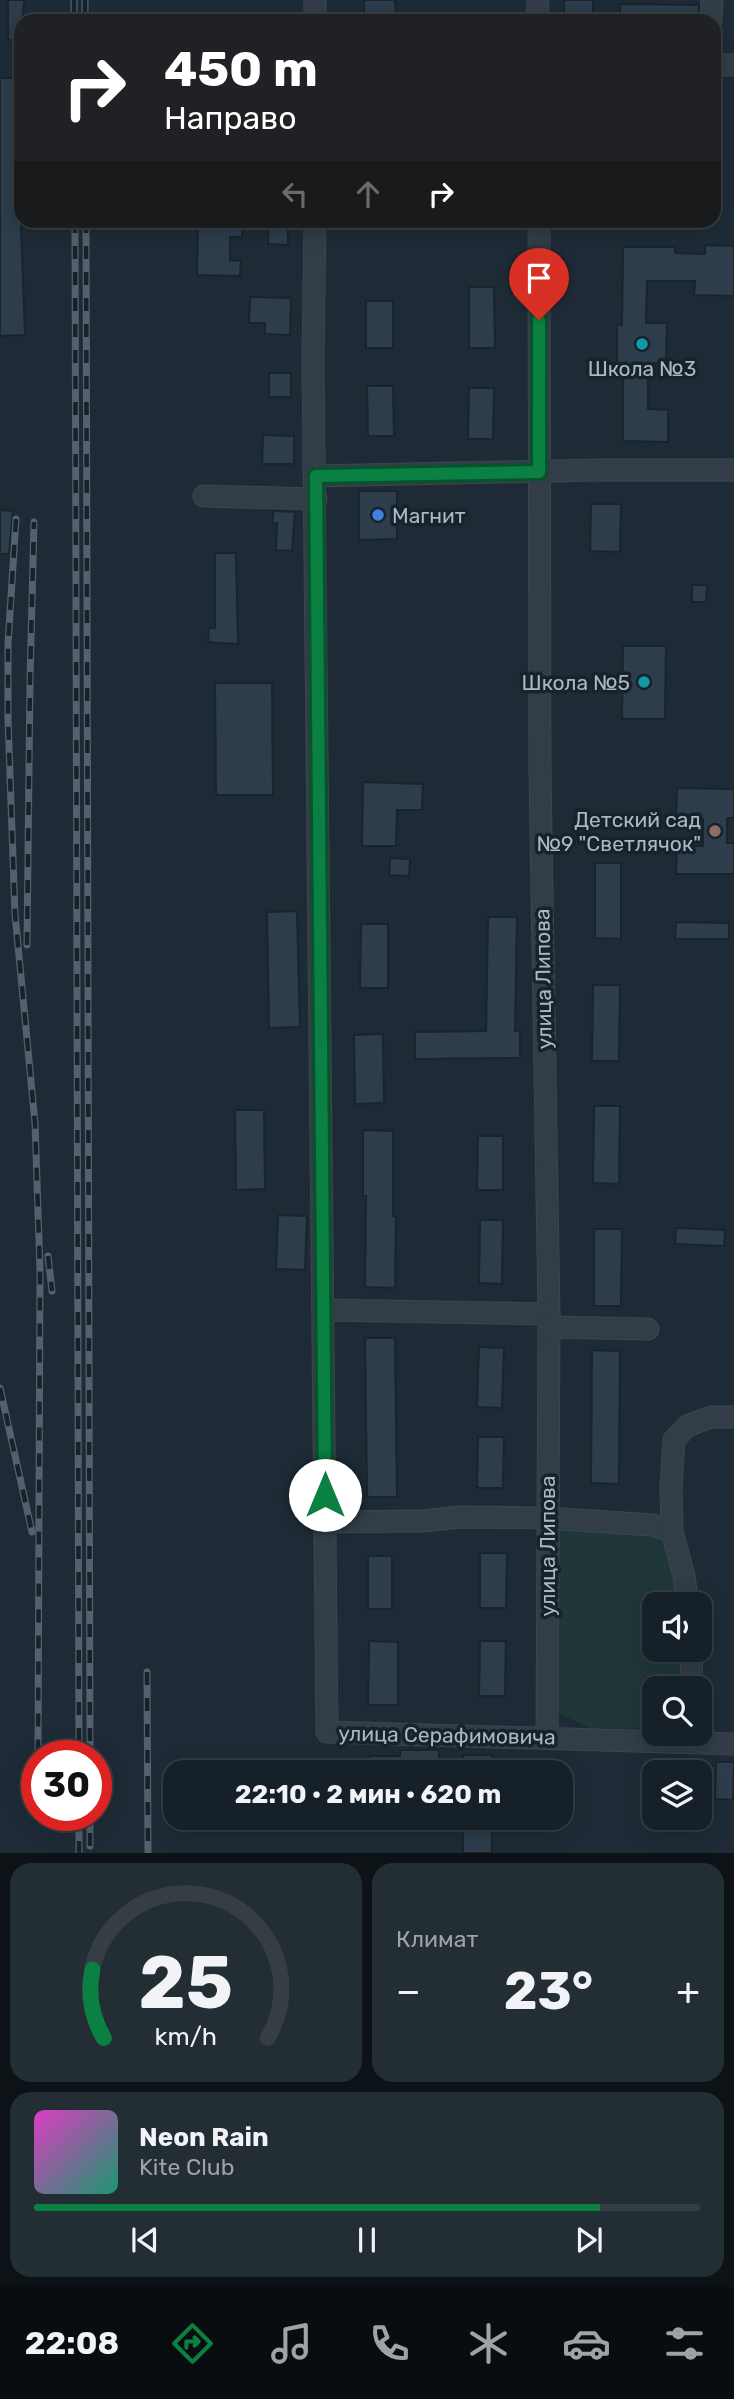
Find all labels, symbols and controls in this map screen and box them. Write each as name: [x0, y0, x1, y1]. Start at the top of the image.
text: 450 m: [164, 40, 318, 98]
icon: right: [49, 42, 140, 133]
text: Направо: [164, 99, 297, 137]
icon: left: [276, 175, 314, 213]
icon: ahead: [349, 175, 387, 213]
icon: right: [422, 175, 460, 213]
pin: [509, 248, 569, 320]
icon: arrive: [520, 259, 558, 297]
marker: Школа №3: [634, 336, 650, 352]
place label: Школа №3: [588, 356, 696, 381]
place label: Магнит: [392, 503, 466, 528]
marker: Магнит: [370, 507, 386, 523]
place label: Школа №5: [522, 670, 630, 695]
marker: Школа №5: [636, 674, 652, 690]
place label: Детский сад №9 "Светлячок": [537, 807, 701, 856]
marker: Детский сад №9 "Светлячок": [707, 823, 723, 839]
street label: улица Липова: [529, 908, 557, 1050]
position arrow: [288, 1458, 362, 1532]
street label: улица Липова: [535, 1476, 560, 1617]
map controls: [642, 1592, 712, 1830]
button: sound: [642, 1592, 712, 1662]
button: search: [642, 1676, 712, 1746]
street label: улица Серафимовича: [338, 1721, 556, 1749]
speed limit sign: 30: [21, 1740, 112, 1831]
button: layers: [642, 1760, 712, 1830]
text: 22:10 · 2 мин · 620 m: [235, 1779, 501, 1810]
text: Климат: [396, 1925, 478, 1953]
text: 25: [139, 1941, 233, 2027]
text: 23°: [504, 1960, 593, 2022]
text: −: [396, 1968, 421, 2014]
text: +: [676, 1968, 700, 2014]
text: km/h: [155, 2022, 217, 2051]
text: Neon Rain: [139, 2122, 269, 2153]
text: Kite Club: [139, 2153, 234, 2181]
icon: previous: [126, 2221, 164, 2259]
icon: pause: [348, 2221, 386, 2259]
icon: next: [570, 2221, 608, 2259]
icon: directions: [168, 2319, 217, 2368]
icon: music: [267, 2319, 316, 2368]
icon: phone: [365, 2319, 414, 2368]
icon: climate: [464, 2319, 513, 2368]
icon: car: [562, 2319, 611, 2368]
icon: filters: [660, 2319, 709, 2368]
text: 22:08: [25, 2324, 119, 2362]

